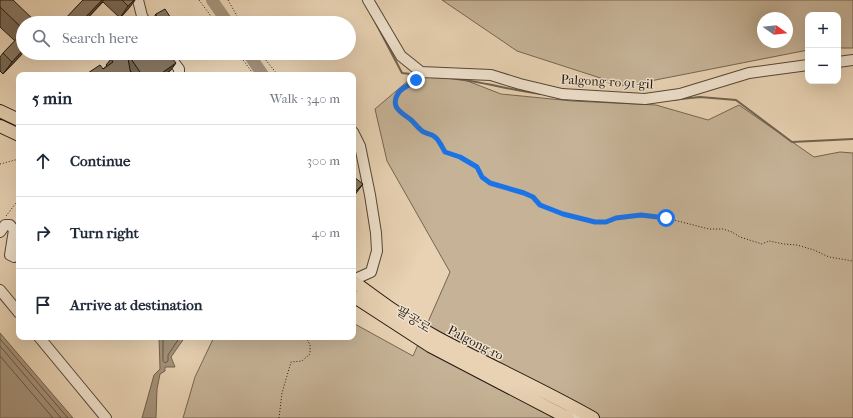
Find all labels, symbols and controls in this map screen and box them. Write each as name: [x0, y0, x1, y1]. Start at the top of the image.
north arrow: [757, 12, 793, 48]
map controls: [805, 12, 841, 84]
button: +: [805, 12, 841, 48]
search box: [16, 16, 356, 60]
icon: search: [30, 27, 52, 49]
text: Search here: [62, 29, 138, 47]
button: −: [805, 48, 841, 84]
route end: [407, 71, 425, 89]
street label: Palgong-ro 91-gil: [560, 72, 654, 91]
text: 5 min: [32, 88, 72, 108]
text: Walk · 340 m: [270, 91, 340, 106]
icon: ahead: [32, 150, 54, 172]
text: Continue: [70, 152, 130, 170]
text: 300 m: [307, 153, 340, 168]
route start: [657, 209, 675, 227]
icon: right: [32, 222, 54, 244]
text: Turn right: [70, 224, 139, 242]
text: 40 m: [312, 225, 340, 240]
icon: arrive: [32, 294, 54, 316]
text: Arrive at destination: [70, 296, 202, 314]
street label: 팔공로: [394, 303, 434, 336]
street label: Palgong-ro: [445, 322, 507, 363]

